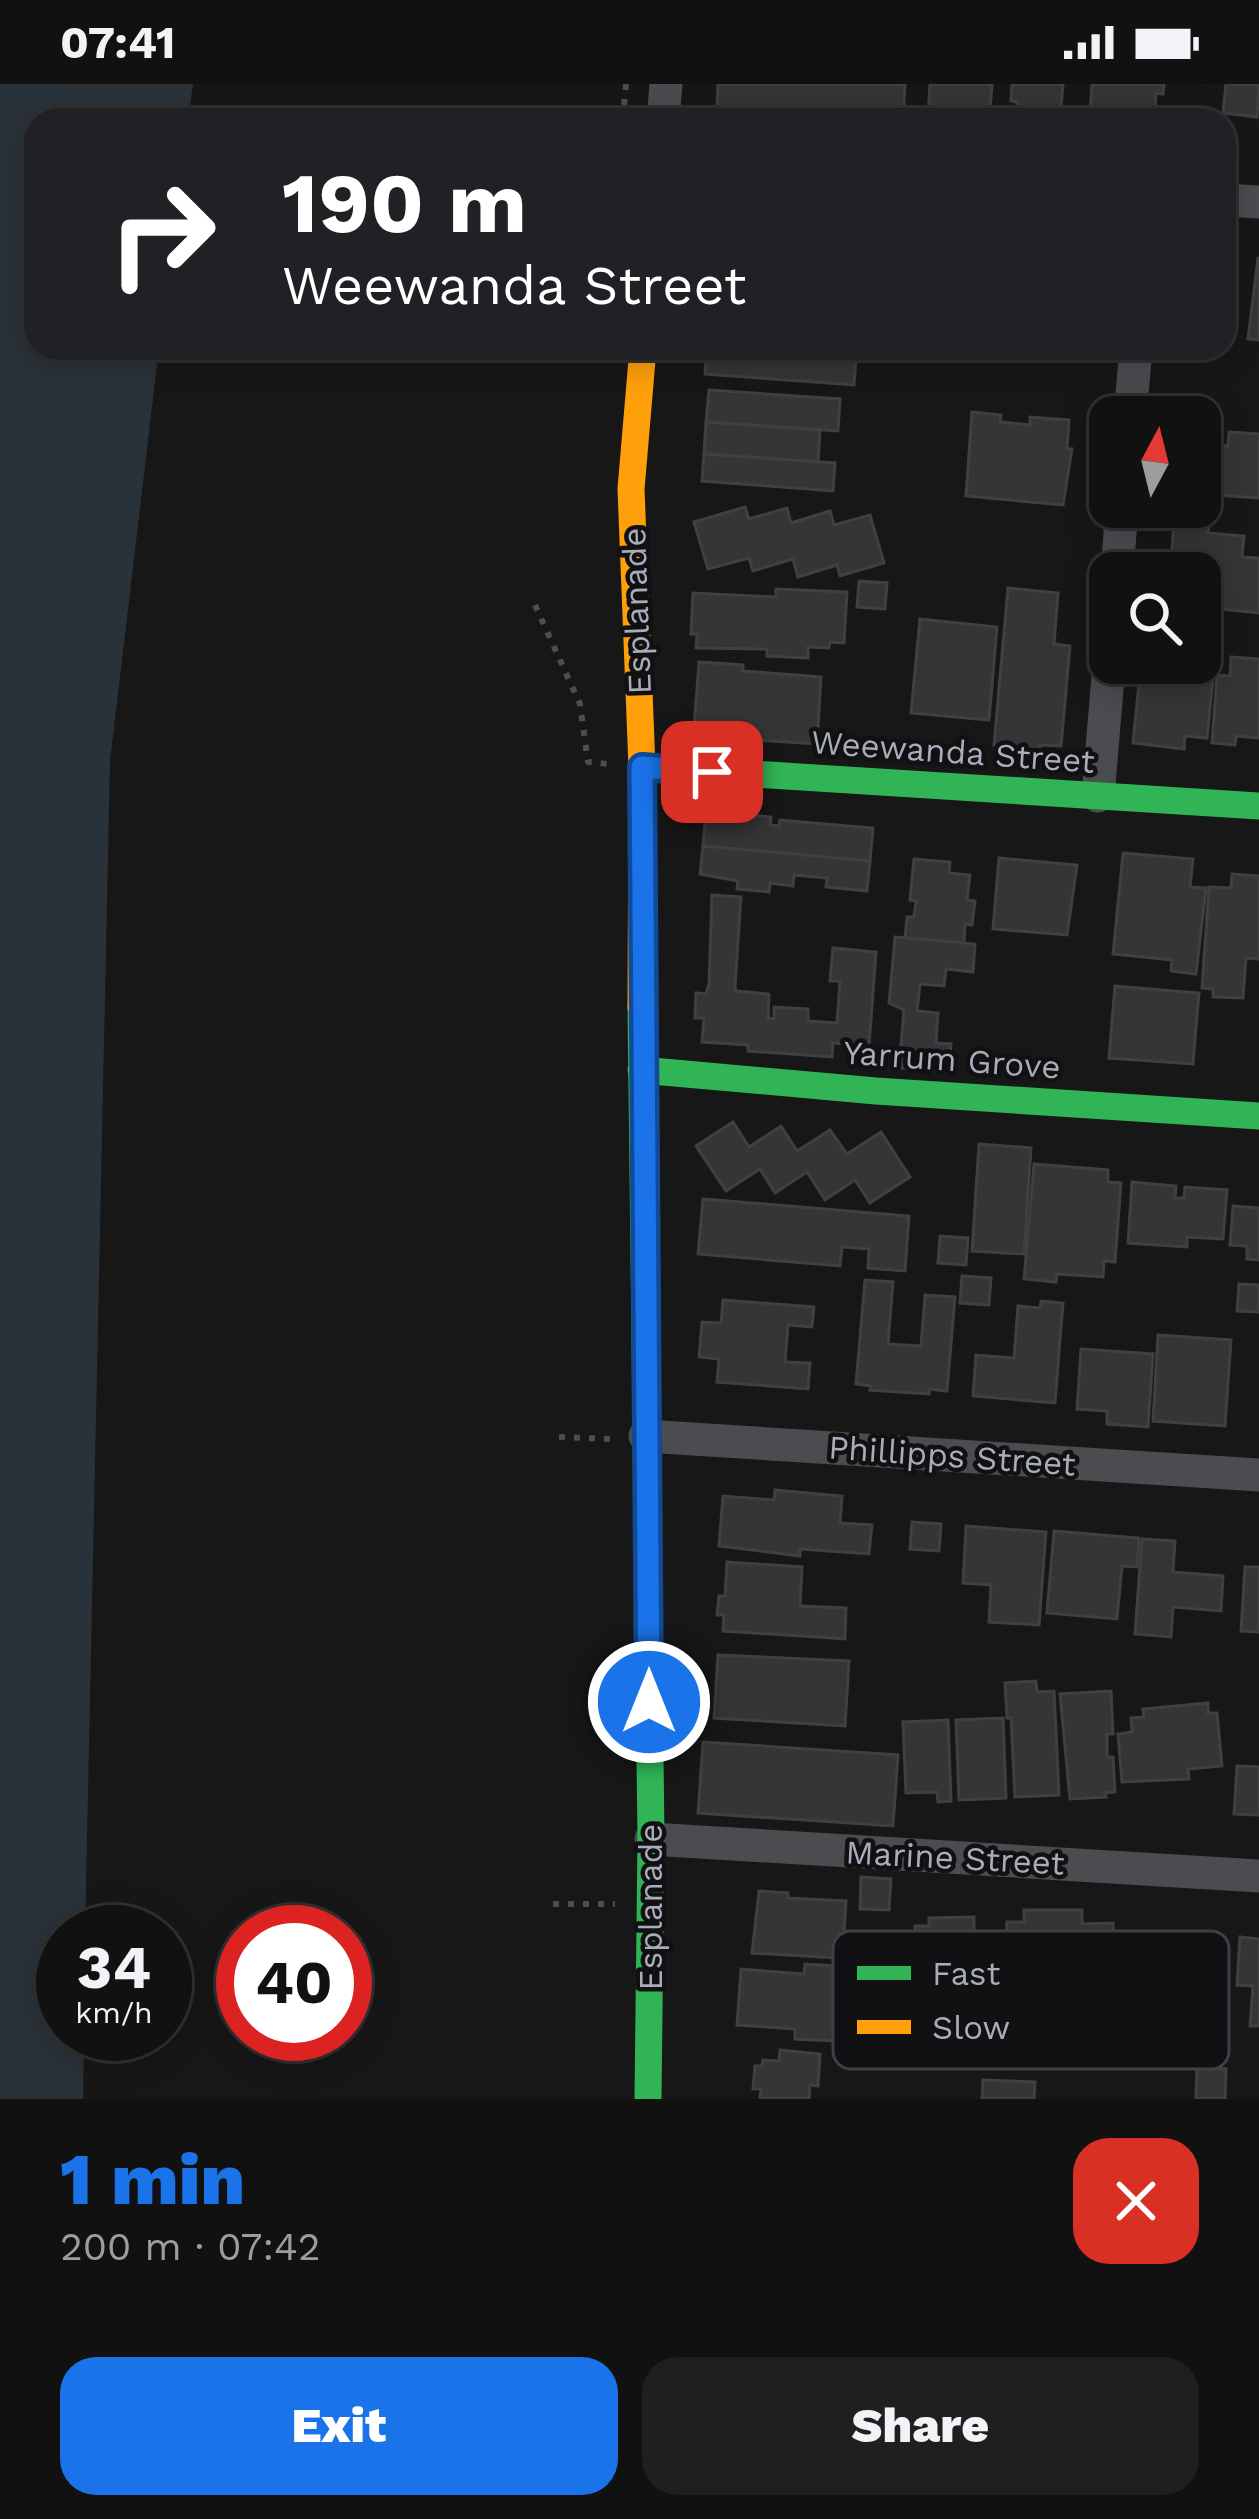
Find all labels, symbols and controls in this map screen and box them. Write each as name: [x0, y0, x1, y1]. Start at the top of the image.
text: 07:41: [60, 16, 175, 69]
text: 190 m: [282, 154, 527, 252]
icon: right: [84, 156, 240, 312]
text: Weewanda Street: [282, 254, 746, 317]
north arrow: [1089, 396, 1221, 528]
map controls: [1089, 396, 1221, 684]
street label: Esplanade: [614, 527, 659, 695]
button: search: [1089, 552, 1221, 684]
pin: [661, 721, 763, 823]
street label: Weewanda Street: [810, 722, 1096, 781]
icon: arrive: [679, 739, 745, 805]
street label: Yarrum Grove: [842, 1032, 1062, 1087]
street label: Phillipps Street: [827, 1427, 1077, 1484]
position arrow: [586, 1639, 712, 1765]
street label: Esplanade: [631, 1824, 670, 1990]
street label: Marine Street: [845, 1832, 1065, 1883]
speed limit sign: 40: [216, 1905, 372, 2061]
legend: [833, 1931, 1229, 2069]
text: 34: [77, 1932, 151, 2003]
text: Fast: [932, 1954, 1001, 1993]
text: km/h: [75, 1995, 153, 2030]
text: Slow: [932, 2008, 1010, 2047]
text: 1 min: [60, 2137, 245, 2221]
button: close: [1073, 2138, 1199, 2264]
text: 200 m · 07:42: [60, 2224, 321, 2269]
button: Exit: [60, 2357, 618, 2495]
button: Share: [642, 2357, 1199, 2495]

